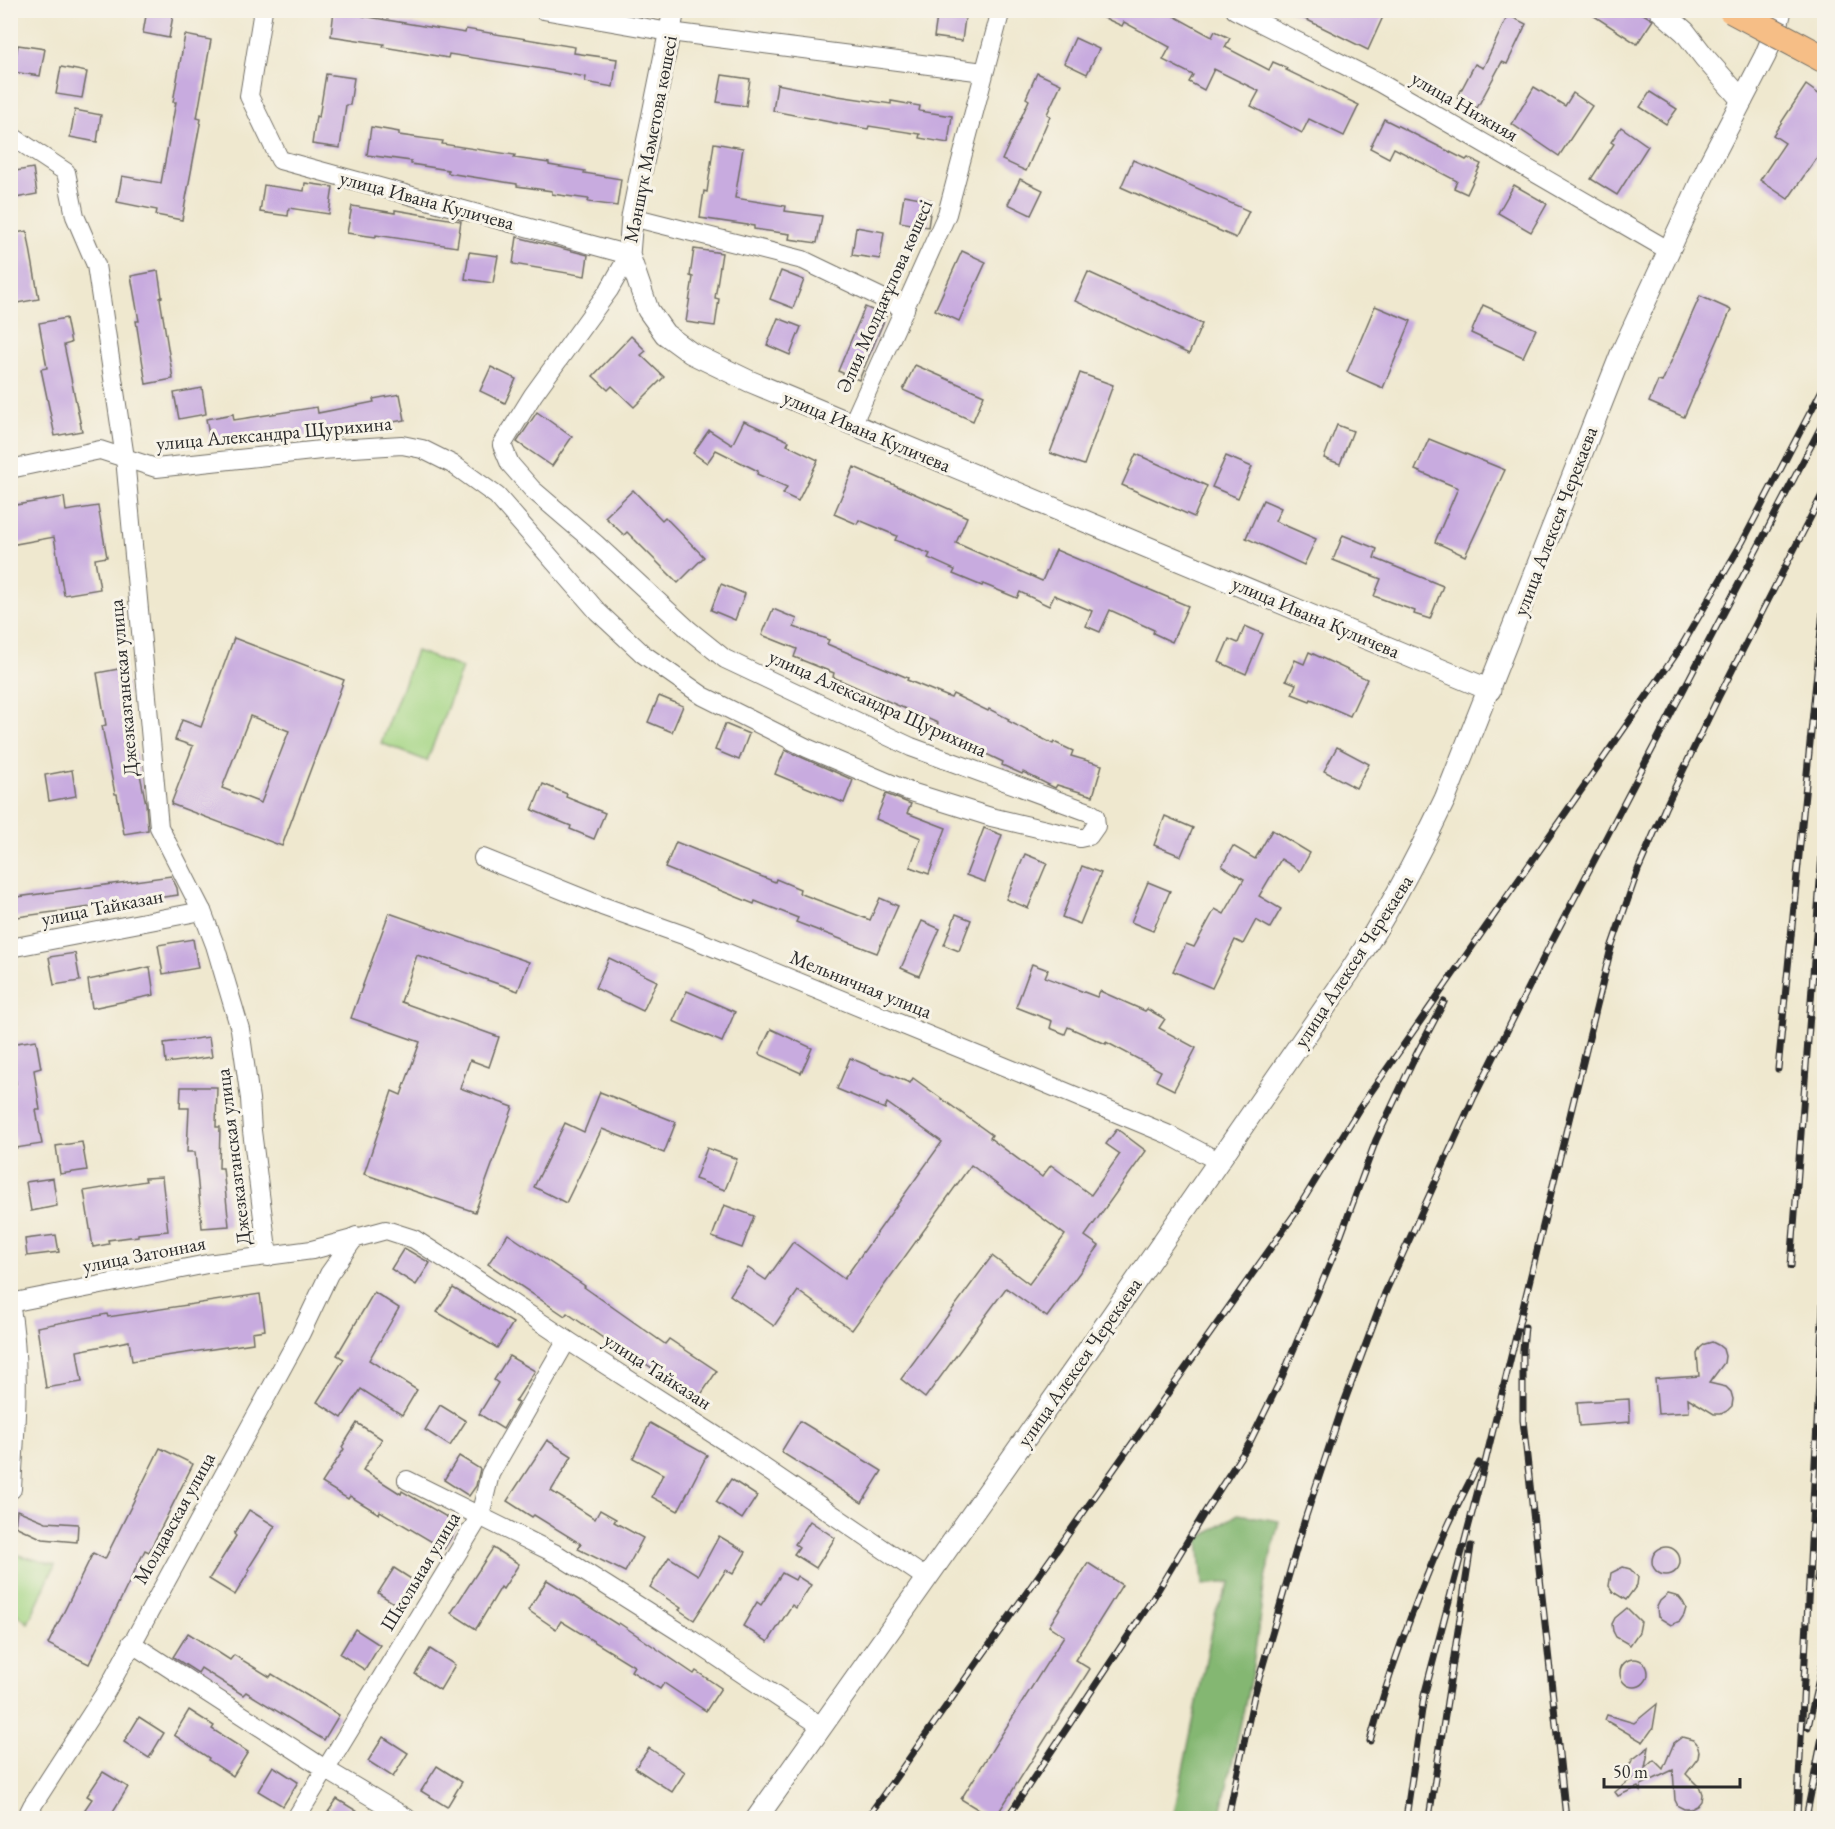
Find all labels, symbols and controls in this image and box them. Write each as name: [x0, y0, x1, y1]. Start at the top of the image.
street label: Мәншүк Мәметова көшесі: [617, 33, 683, 245]
street label: улица Нижняя: [1407, 65, 1523, 147]
street label: улица Ивана Куличева: [337, 164, 517, 236]
street label: Әлия Молдағұлова көшесі: [830, 195, 938, 397]
street label: улица Ивана Куличева: [779, 384, 955, 478]
street label: улица Александра Щурихина: [155, 410, 393, 456]
street label: улица Алексея Черекаева: [1507, 423, 1603, 619]
street label: улица Ивана Куличева: [1228, 570, 1404, 664]
street label: Джезказганская улица: [102, 598, 144, 778]
street label: улица Александра Щурихина: [765, 643, 991, 763]
street label: улица Алексея Черекаева: [1287, 870, 1419, 1052]
street label: улица Тайказан: [39, 882, 165, 932]
street label: Мельничная улица: [786, 944, 936, 1024]
street label: Джезказганская улица: [209, 1067, 257, 1247]
street label: улица Затонная: [80, 1229, 208, 1279]
street label: улица Алексея Черекаева: [1011, 1272, 1147, 1452]
street label: улица Тайказан: [599, 1326, 717, 1416]
street label: Молдавская улица: [127, 1447, 221, 1589]
street label: Школьная улица: [374, 1507, 466, 1635]
scale bar: [1604, 1751, 1740, 1789]
text: 50 m: [1613, 1760, 1648, 1783]

